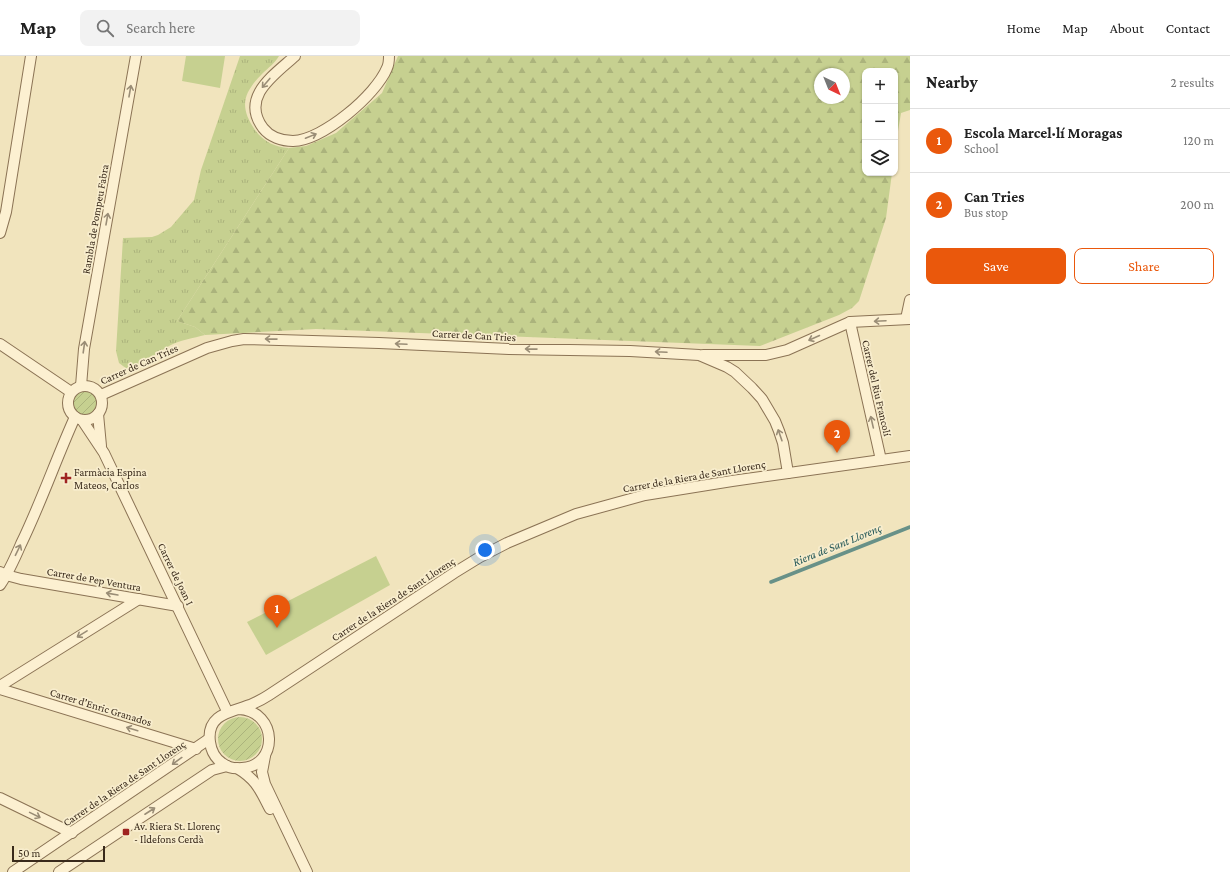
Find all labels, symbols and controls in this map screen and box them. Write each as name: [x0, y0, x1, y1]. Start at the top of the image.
search box: [80, 10, 360, 46]
text: Map: [20, 17, 56, 38]
icon: search: [94, 17, 116, 39]
text: Search here: [126, 20, 195, 36]
text: Home: [1007, 20, 1040, 36]
text: Map: [1062, 20, 1088, 36]
text: About: [1110, 20, 1144, 36]
text: Contact: [1166, 20, 1210, 36]
north arrow: [814, 68, 850, 104]
map controls: [862, 68, 898, 176]
button: +: [862, 68, 898, 104]
text: Nearby: [926, 73, 978, 92]
text: 2 results: [1171, 75, 1214, 90]
one-way arrow: [262, 77, 271, 88]
one-way arrow: [126, 85, 134, 98]
button: −: [862, 104, 898, 140]
text: Escola Marcel·lí Moragas: [964, 125, 1122, 141]
one-way arrow: [305, 131, 317, 139]
text: 1: [937, 133, 941, 148]
text: 120 m: [1183, 133, 1214, 148]
button: layers: [862, 140, 898, 176]
text: School: [964, 141, 999, 156]
street label: Rambla de Pompeu Fabra: [79, 163, 112, 275]
text: Can Tries: [964, 189, 1024, 205]
text: 2: [936, 197, 942, 212]
text: 200 m: [1180, 197, 1214, 212]
text: Bus stop: [964, 205, 1008, 220]
one-way arrow: [103, 213, 111, 226]
button: Save: [926, 248, 1066, 284]
button: Share: [1074, 248, 1214, 284]
one-way arrow: [874, 317, 887, 324]
street label: Carrer de Can Tries: [432, 327, 516, 343]
one-way arrow: [265, 335, 278, 343]
one-way arrow: [809, 335, 821, 342]
street label: Carrer del Riu Francolí: [860, 339, 894, 438]
one-way arrow: [395, 340, 408, 347]
one-way arrow: [80, 341, 88, 354]
street label: Carrer de Can Tries: [98, 341, 180, 387]
one-way arrow: [525, 346, 538, 353]
one-way arrow: [655, 349, 668, 356]
one-way arrow: [868, 416, 876, 429]
pin: 2: [824, 420, 850, 453]
one-way arrow: [776, 428, 783, 441]
street label: Carrer de la Riera de Sant Llorenç: [622, 457, 767, 495]
place label: Farmàcia Espina Mateos, Carlos: [74, 466, 147, 492]
marker: Farmàcia Espina Mateos, Carlos: [61, 473, 71, 483]
water label: Riera de Sant Llorenç: [791, 520, 884, 569]
your location: [475, 540, 495, 560]
street label: Carrer de Joan I: [155, 541, 196, 608]
one-way arrow: [15, 545, 22, 557]
street label: Carrer de la Riera de Sant Llorenç: [329, 554, 458, 644]
street label: Carrer de Pep Ventura: [46, 565, 142, 594]
one-way arrow: [106, 590, 119, 598]
pin: 1: [264, 595, 290, 628]
one-way arrow: [76, 631, 88, 639]
street label: Carrer d'Enric Granados: [49, 686, 153, 728]
one-way arrow: [126, 725, 139, 732]
street label: Carrer de la Riera de Sant Llorenç: [61, 737, 188, 829]
one-way arrow: [172, 757, 183, 765]
one-way arrow: [144, 807, 155, 815]
one-way arrow: [29, 812, 41, 819]
place label: Av. Riera St. Llorenç - Ildefons Cerdà: [134, 820, 221, 845]
marker: Av. Riera St. Llorenç - Ildefons Cerdà: [121, 827, 131, 837]
scale bar: [12, 844, 105, 863]
text: 50 m: [18, 847, 40, 859]

